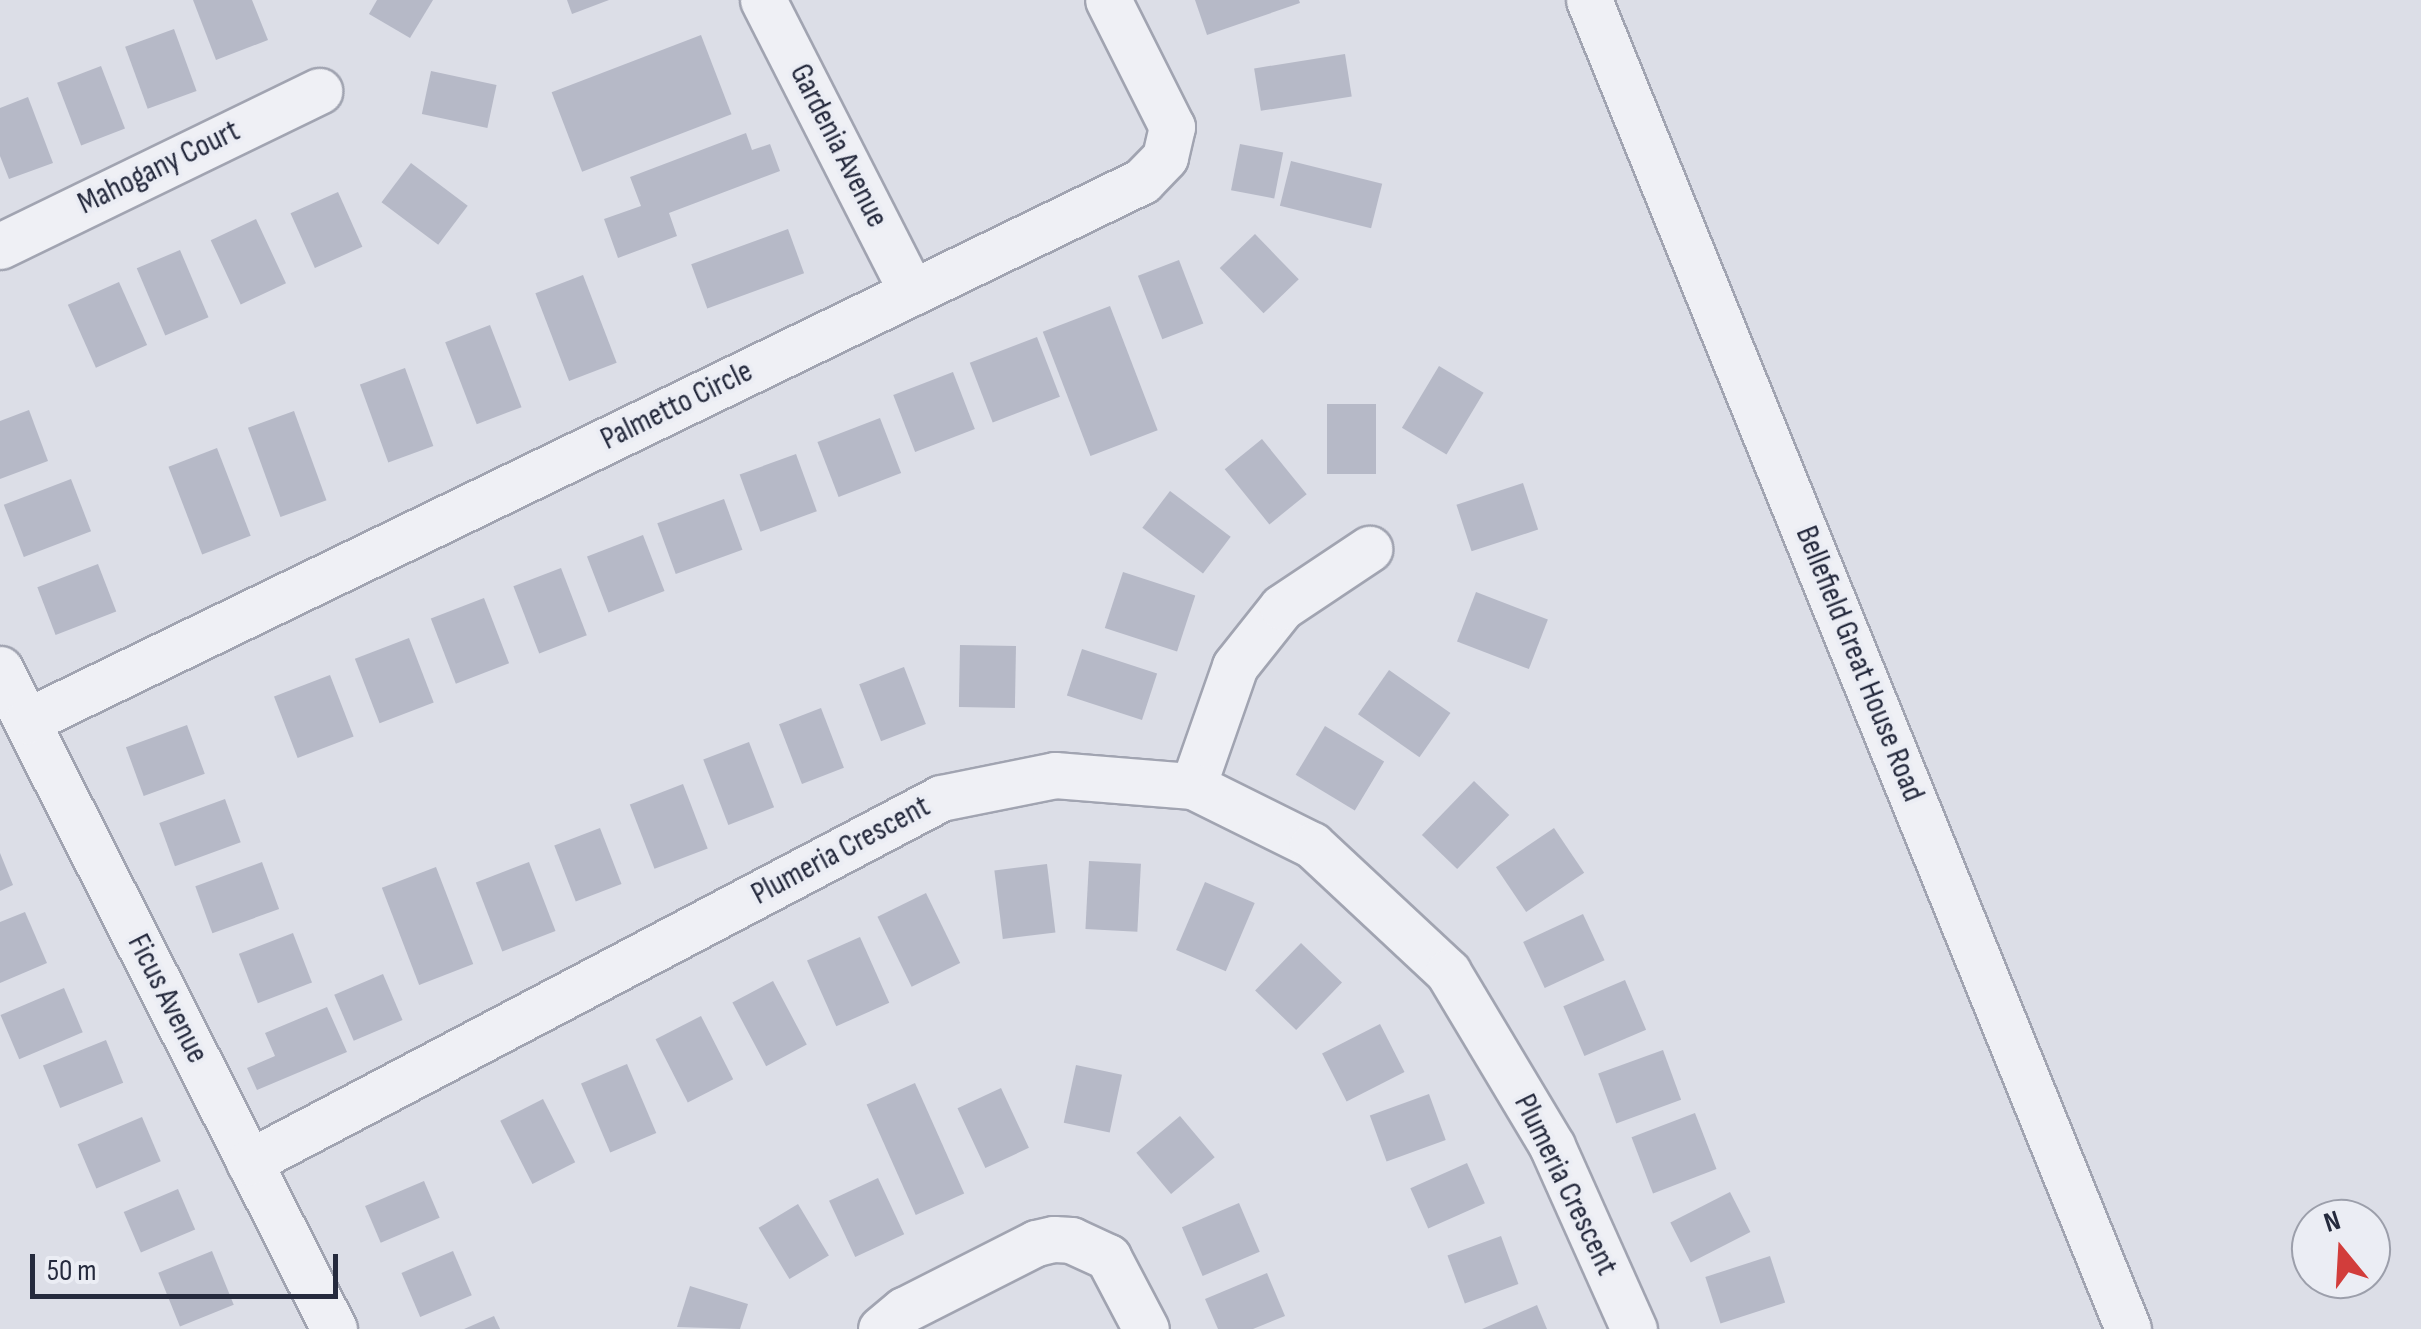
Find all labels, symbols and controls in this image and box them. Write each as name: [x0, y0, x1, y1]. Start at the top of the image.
street label: Gardenia Avenue: [780, 58, 896, 234]
street label: Mahogany Court: [72, 112, 246, 224]
street label: Palmetto Circle: [595, 353, 759, 459]
street label: Bellefield Great House Road: [1786, 521, 1932, 807]
street label: Plumeria Crescent: [745, 788, 937, 914]
street label: Ficus Avenue: [118, 928, 216, 1070]
street label: Plumeria Crescent: [1505, 1088, 1625, 1282]
north arrow: [2291, 1199, 2391, 1299]
text: N: [2320, 1204, 2344, 1240]
scale bar: [35, 1234, 342, 1296]
text: 50 m: [47, 1253, 96, 1289]

